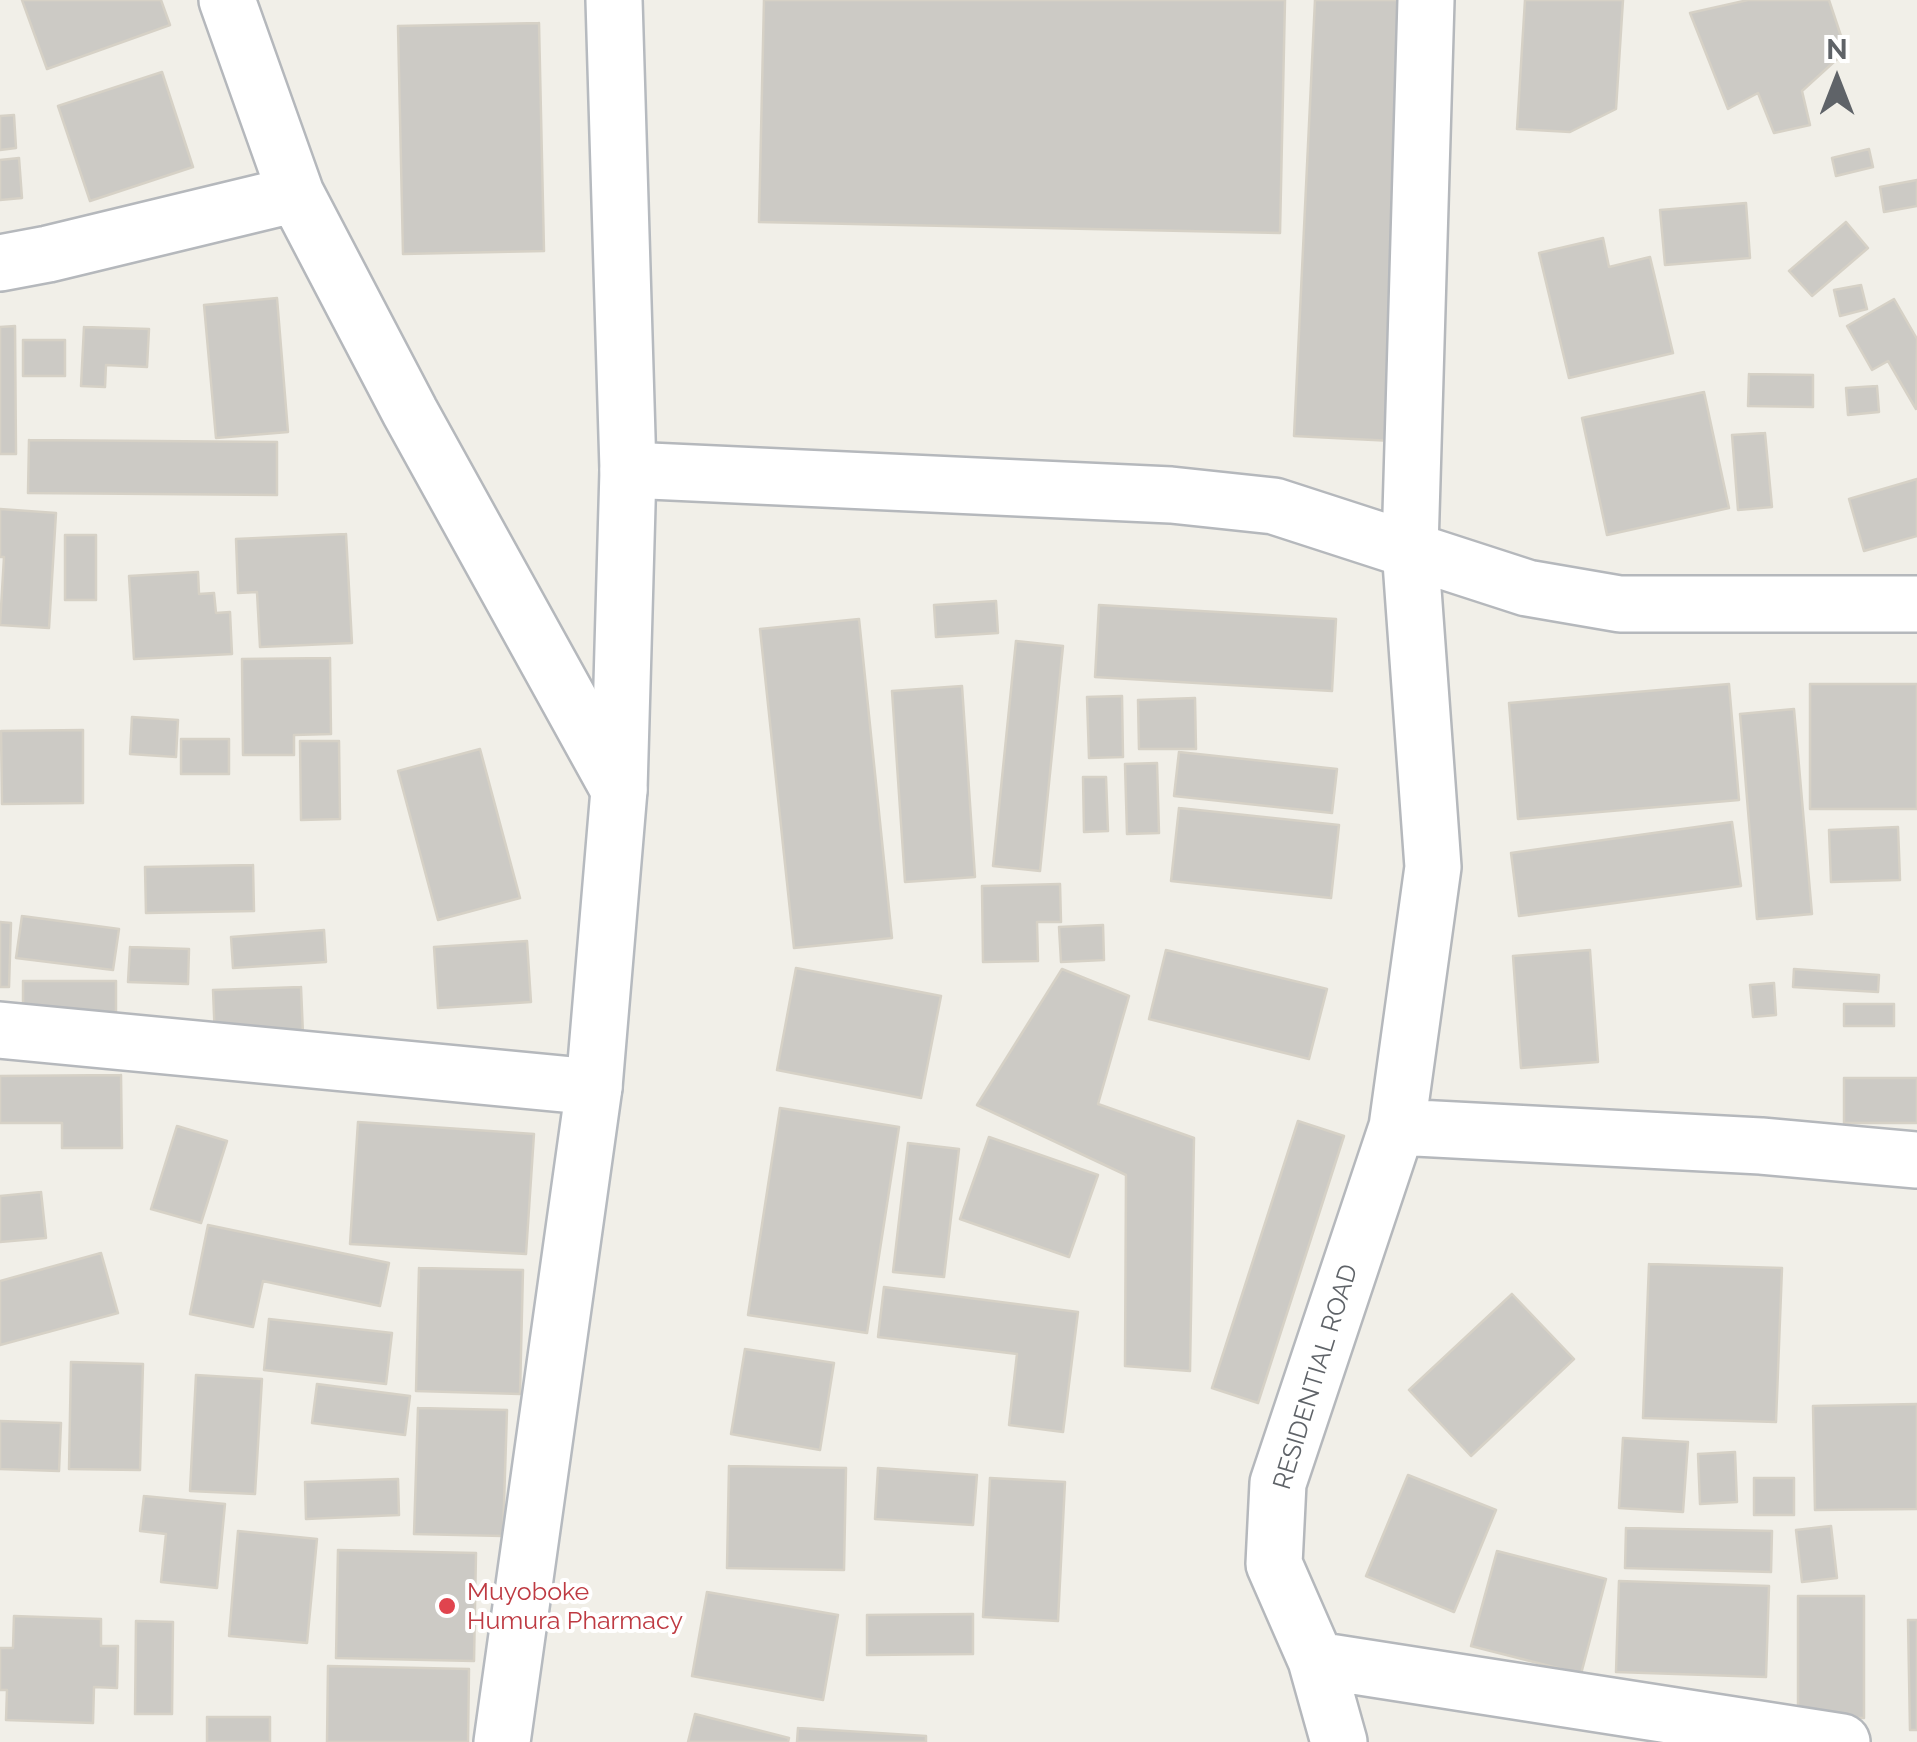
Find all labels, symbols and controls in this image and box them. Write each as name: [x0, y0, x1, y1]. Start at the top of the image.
north arrow: [1787, 30, 1887, 130]
text: N: [1826, 33, 1848, 66]
street label: RESIDENTIAL ROAD: [1267, 1261, 1365, 1493]
place label: Muyoboke Humura Pharmacy: [467, 1577, 683, 1636]
marker: Muyoboke Humura Pharmacy: [436, 1595, 458, 1617]

